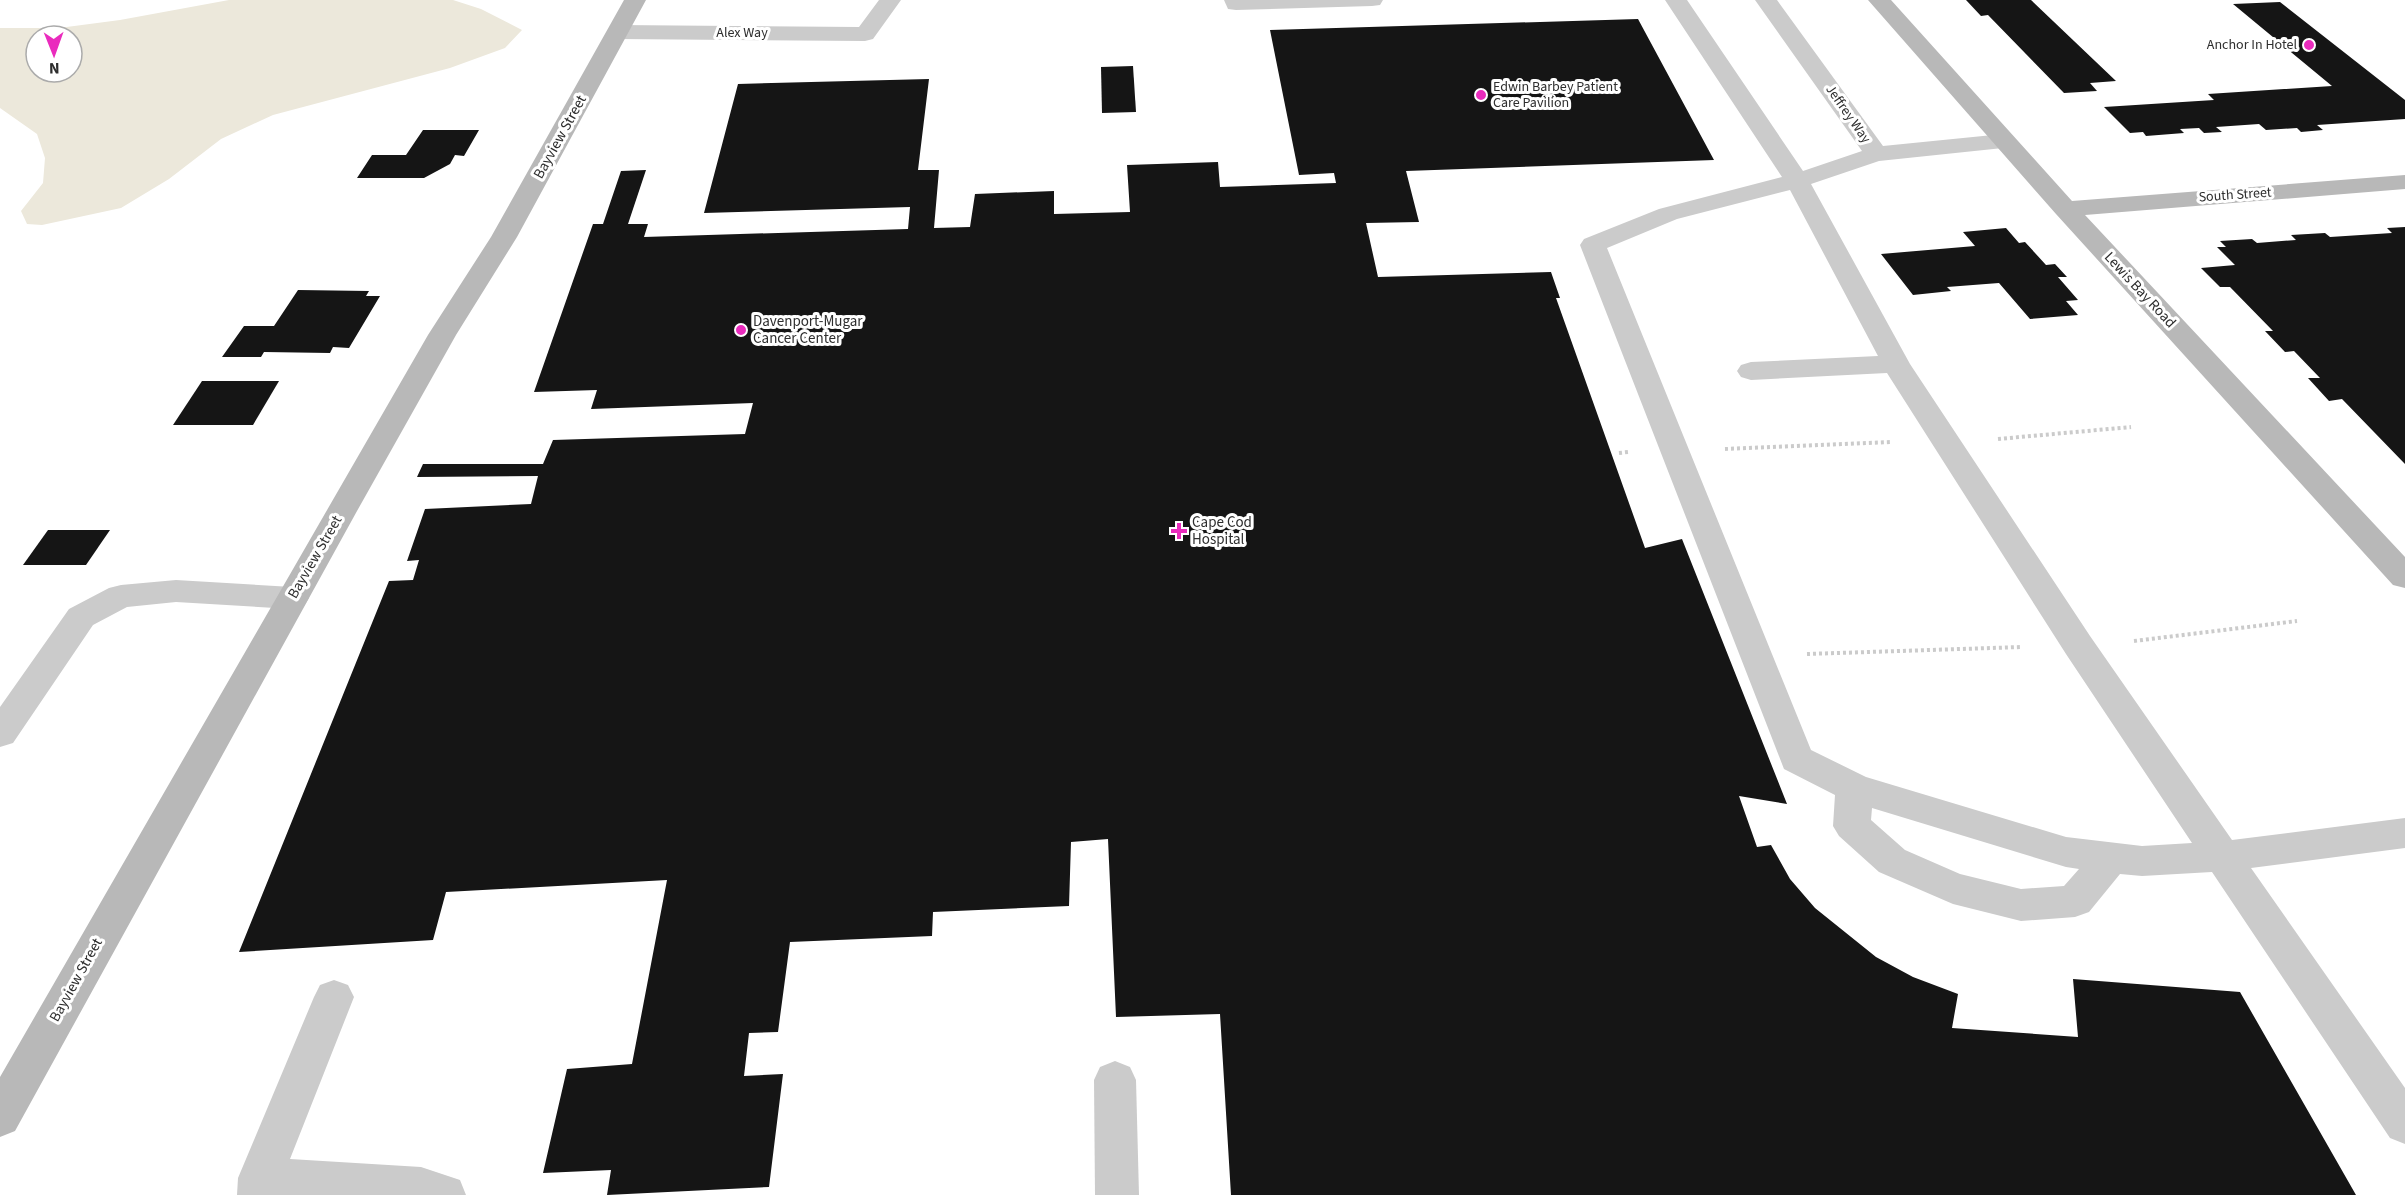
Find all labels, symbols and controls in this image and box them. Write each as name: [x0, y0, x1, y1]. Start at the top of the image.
street label: Alex Way: [716, 23, 768, 43]
north arrow: [24, 24, 84, 84]
place label: Anchor In Hotel: [2207, 35, 2297, 55]
marker: Anchor In Hotel: [2302, 38, 2316, 52]
text: N: [49, 57, 60, 79]
place label: Edwin Barbey Patient Care Pavilion: [1493, 77, 1618, 113]
street label: Jeffrey Way: [1821, 81, 1876, 148]
marker: Edwin Barbey Patient Care Pavilion: [1474, 88, 1488, 102]
street label: Bayview Street: [528, 91, 592, 183]
street label: South Street: [2198, 182, 2272, 208]
street label: Lewis Bay Road: [2099, 247, 2181, 333]
place label: Davenport-Mugar Cancer Center: [753, 311, 863, 349]
marker: Davenport-Mugar Cancer Center: [734, 323, 748, 337]
street label: Bayview Street: [283, 511, 347, 603]
place label: Cape Cod Hospital: [1192, 512, 1252, 550]
marker: Cape Cod Hospital: [1170, 522, 1188, 540]
street label: Bayview Street: [44, 934, 108, 1026]

